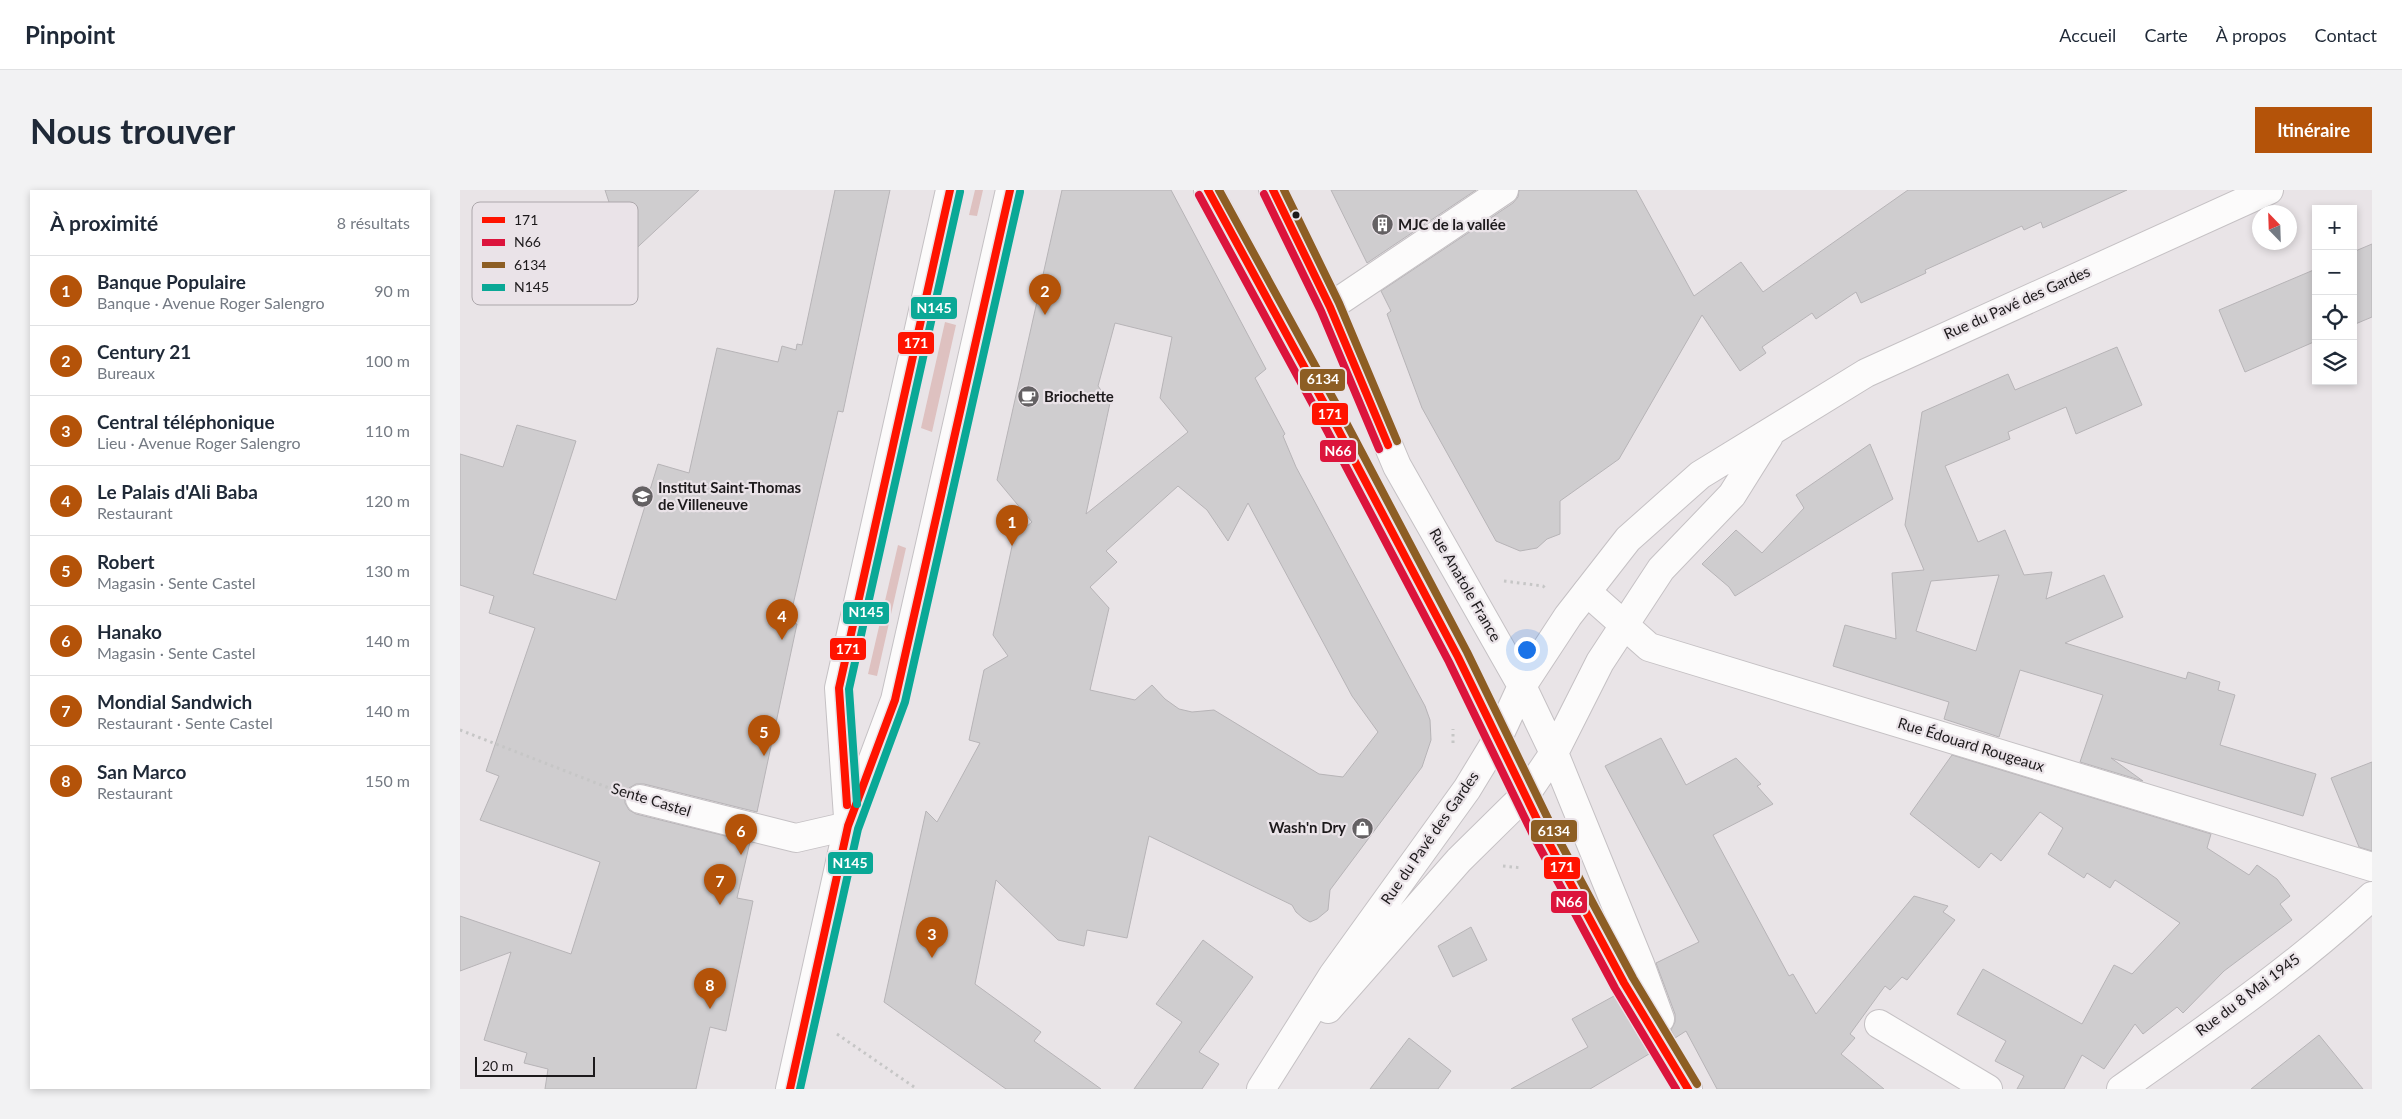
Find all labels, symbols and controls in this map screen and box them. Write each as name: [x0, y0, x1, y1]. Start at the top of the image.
text: Pinpoint: [25, 20, 115, 49]
text: Accueil: [2059, 24, 2116, 46]
text: Carte: [2144, 24, 2188, 46]
text: À propos: [2216, 24, 2287, 46]
text: Contact: [2315, 24, 2377, 46]
button: Itinéraire: [2255, 107, 2372, 153]
text: Nous trouver: [30, 109, 235, 151]
legend: [472, 202, 638, 305]
north arrow: [2252, 205, 2297, 250]
map controls: [2312, 205, 2357, 385]
button: +: [2312, 205, 2357, 250]
text: À proximité: [50, 210, 158, 235]
unlabelled marker: [1291, 210, 1301, 220]
text: 171: [514, 211, 538, 228]
text: 8 résultats: [337, 213, 410, 232]
building icon: MJC de la vallée: [1370, 213, 1394, 237]
place label: MJC de la vallée: [1398, 215, 1506, 233]
text: N66: [514, 233, 541, 250]
button: −: [2312, 250, 2357, 295]
text: 6134: [514, 256, 546, 273]
street label: Rue du Pavé des Gardes: [1941, 262, 2093, 342]
text: Banque Populaire: [97, 270, 246, 293]
pin: 2: [1029, 274, 1061, 315]
text: N145: [514, 278, 549, 295]
text: 1: [61, 281, 71, 300]
text: 90 m: [374, 281, 410, 300]
text: Banque · Avenue Roger Salengro: [97, 293, 325, 312]
button: locate: [2312, 295, 2357, 340]
line badge: N145: [910, 296, 958, 320]
text: N145: [916, 299, 952, 316]
line badge: 171: [897, 331, 935, 355]
text: 171: [904, 334, 928, 351]
text: Century 21: [97, 340, 191, 363]
button: layers: [2312, 340, 2357, 385]
text: 2: [61, 351, 71, 370]
text: 100 m: [365, 351, 410, 370]
text: Bureaux: [97, 363, 155, 382]
line badge: 6134: [1299, 368, 1346, 392]
text: 6134: [1307, 370, 1339, 387]
cafe icon: Briochette: [1016, 385, 1040, 409]
place label: Briochette: [1044, 387, 1114, 405]
line badge: 171: [1311, 402, 1349, 426]
text: 171: [1318, 405, 1342, 422]
text: Central téléphonique: [97, 410, 275, 433]
text: 3: [61, 421, 71, 440]
text: 110 m: [365, 421, 410, 440]
text: Lieu · Avenue Roger Salengro: [97, 433, 301, 452]
line badge: N66: [1319, 439, 1357, 463]
text: N66: [1324, 442, 1352, 459]
place label: Institut Saint-Thomas de Villeneuve: [658, 478, 802, 513]
text: Le Palais d'Ali Baba: [97, 480, 258, 503]
school or university icon: Institut Saint-Thomas de Villeneuve: [630, 485, 654, 509]
text: 4: [61, 491, 71, 510]
text: 120 m: [365, 491, 410, 510]
text: Restaurant: [97, 503, 173, 522]
pin: 1: [996, 505, 1028, 546]
street label: Rue Anatole France: [1426, 525, 1506, 644]
text: Robert: [97, 550, 155, 573]
text: 5: [61, 561, 71, 580]
text: 130 m: [365, 561, 410, 580]
text: Magasin · Sente Castel: [97, 573, 256, 592]
pin: 4: [766, 599, 798, 640]
line badge: N145: [842, 601, 890, 625]
text: N145: [848, 603, 884, 620]
text: Hanako: [97, 620, 162, 643]
text: 6: [61, 631, 71, 650]
text: 140 m: [365, 631, 410, 650]
line badge: 171: [829, 637, 867, 661]
your location: [1514, 637, 1540, 663]
text: 171: [836, 640, 860, 657]
text: Magasin · Sente Castel: [97, 643, 256, 662]
text: Mondial Sandwich: [97, 690, 252, 713]
text: 7: [61, 701, 71, 720]
text: 140 m: [365, 701, 410, 720]
text: Restaurant · Sente Castel: [97, 713, 273, 732]
street label: Rue Édouard Rougeaux: [1896, 713, 2047, 775]
pin: 5: [748, 715, 780, 756]
text: San Marco: [97, 760, 186, 783]
street label: Rue du Pavé des Gardes: [1376, 767, 1482, 907]
text: 8: [61, 771, 71, 790]
text: 150 m: [365, 771, 410, 790]
street label: Sente Castel: [609, 778, 693, 820]
text: Restaurant: [97, 783, 173, 802]
pin: 6: [725, 814, 757, 855]
shop icon: Wash'n Dry: [1350, 816, 1374, 840]
place label: Wash'n Dry: [1269, 818, 1346, 836]
line badge: 6134: [1530, 819, 1578, 843]
text: 6134: [1538, 822, 1570, 839]
line badge: N145: [827, 851, 874, 875]
text: N145: [832, 854, 868, 871]
line badge: 171: [1543, 856, 1581, 880]
text: 171: [1550, 858, 1574, 875]
pin: 7: [704, 864, 736, 905]
line badge: N66: [1550, 890, 1588, 914]
text: N66: [1555, 893, 1583, 910]
pin: 3: [916, 917, 948, 958]
street label: Rue du 8 Mai 1945: [2192, 949, 2303, 1039]
pin: 8: [694, 968, 726, 1009]
scale bar: [475, 1054, 595, 1077]
text: 20 m: [482, 1057, 513, 1074]

